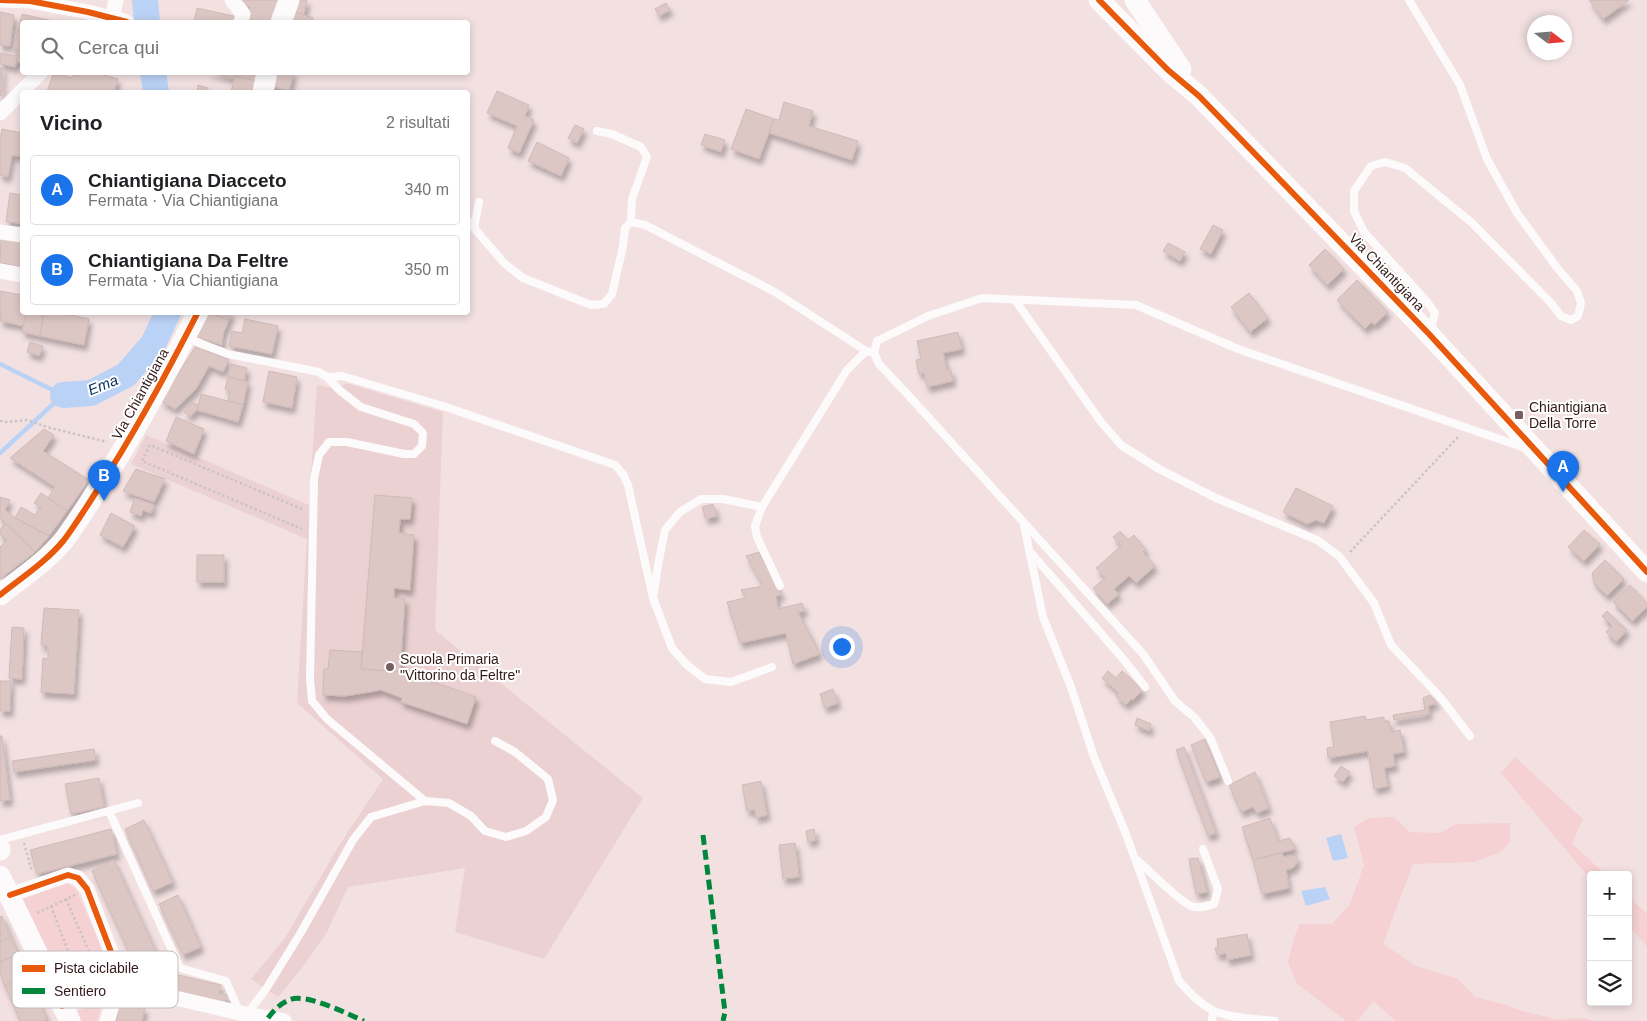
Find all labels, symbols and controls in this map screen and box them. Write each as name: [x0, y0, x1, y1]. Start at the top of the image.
north arrow: [1527, 15, 1572, 60]
search box: [20, 20, 470, 75]
icon: search: [38, 34, 66, 62]
text: Cerca qui: [78, 37, 159, 58]
text: Vicino: [40, 111, 103, 134]
text: 2 risultati: [386, 114, 450, 131]
text: Chiantigiana Diacceto: [88, 170, 287, 191]
text: A: [51, 181, 63, 198]
text: 340 m: [405, 181, 449, 198]
text: Fermata · Via Chiantigiana: [88, 192, 278, 209]
street label: Via Chiantigiana: [1346, 230, 1428, 314]
text: Chiantigiana Da Feltre: [88, 250, 289, 271]
text: B: [51, 261, 63, 278]
text: 350 m: [405, 261, 449, 278]
text: Fermata · Via Chiantigiana: [88, 272, 278, 289]
street label: Via Chiantigiana: [108, 345, 172, 442]
water label: Ema: [85, 371, 120, 398]
place label: Chiantigiana Della Torre: [1529, 399, 1607, 431]
marker: Chiantigiana Della Torre: [1513, 409, 1525, 421]
pin: A: [1547, 451, 1579, 492]
pin: B: [88, 460, 120, 501]
your location: [829, 634, 855, 660]
place label: Scuola Primaria "Vittorino da Feltre": [400, 651, 520, 683]
marker: Scuola Primaria "Vittorino da Feltre": [384, 661, 396, 673]
map controls: [1587, 871, 1632, 1006]
button: +: [1587, 871, 1632, 916]
button: −: [1587, 916, 1632, 961]
legend: [12, 951, 178, 1008]
text: Pista ciclabile: [54, 960, 139, 976]
button: layers: [1587, 961, 1632, 1006]
text: Sentiero: [54, 983, 106, 999]

